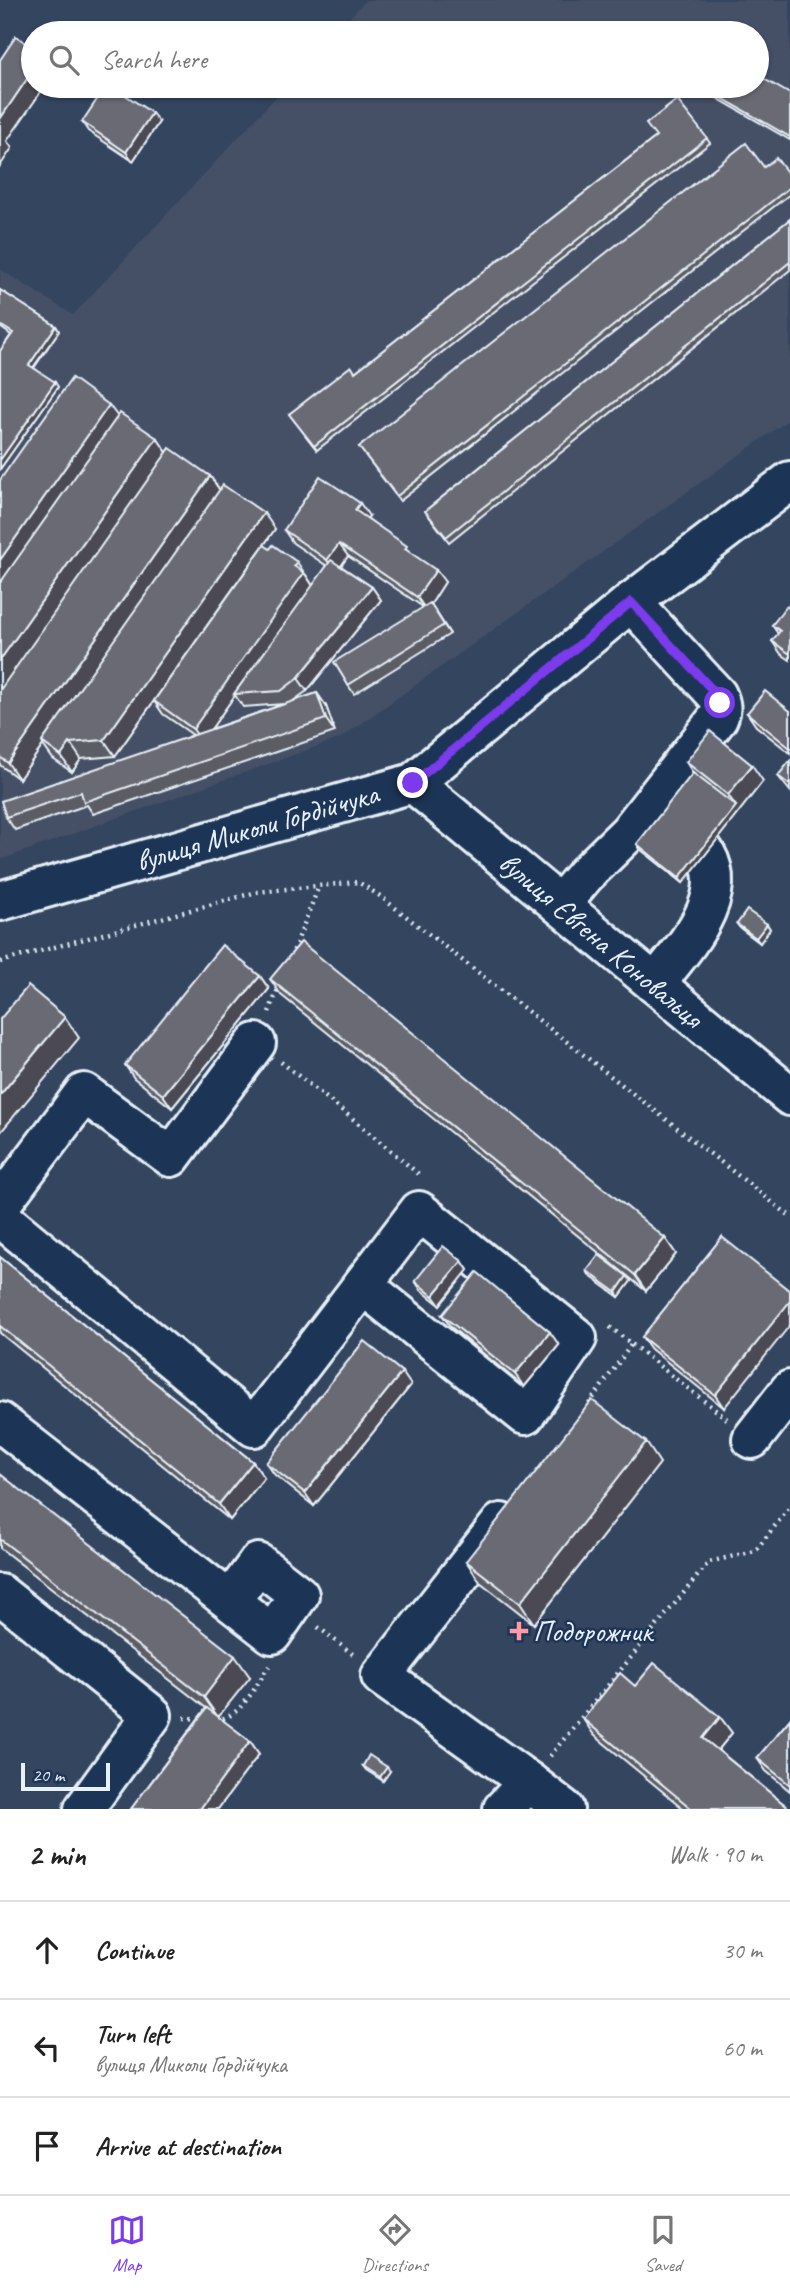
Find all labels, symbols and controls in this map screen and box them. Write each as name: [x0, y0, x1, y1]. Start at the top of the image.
search box: [21, 21, 769, 98]
icon: search: [45, 41, 83, 79]
text: Search here: [101, 43, 207, 76]
route start: [704, 687, 735, 718]
route end: [397, 767, 428, 798]
street label: вулиця Миколи Гордійчука: [131, 774, 385, 880]
street label: вулиця Євгена Коновальця: [491, 844, 713, 1038]
place label: Подорожник: [533, 1612, 654, 1650]
marker: Подорожник: [511, 1623, 527, 1639]
scale bar: [21, 1760, 110, 1792]
text: 20 m: [32, 1763, 64, 1787]
text: 2 min: [28, 1836, 85, 1874]
text: Walk · 90 m: [669, 1840, 762, 1869]
icon: ahead: [28, 1931, 66, 1969]
text: Continue: [95, 1934, 173, 1967]
text: 30 m: [723, 1936, 762, 1965]
text: Turn left: [95, 2017, 170, 2050]
icon: left: [28, 2029, 66, 2067]
text: 60 m: [723, 2034, 762, 2063]
text: вулиця Миколи Гордійчука: [95, 2050, 287, 2079]
icon: arrive: [28, 2127, 66, 2165]
text: Arrive at destination: [95, 2130, 281, 2163]
tab: Map: [108, 2211, 146, 2277]
tab: Directions: [362, 2211, 428, 2277]
tab: Saved: [644, 2211, 682, 2277]

